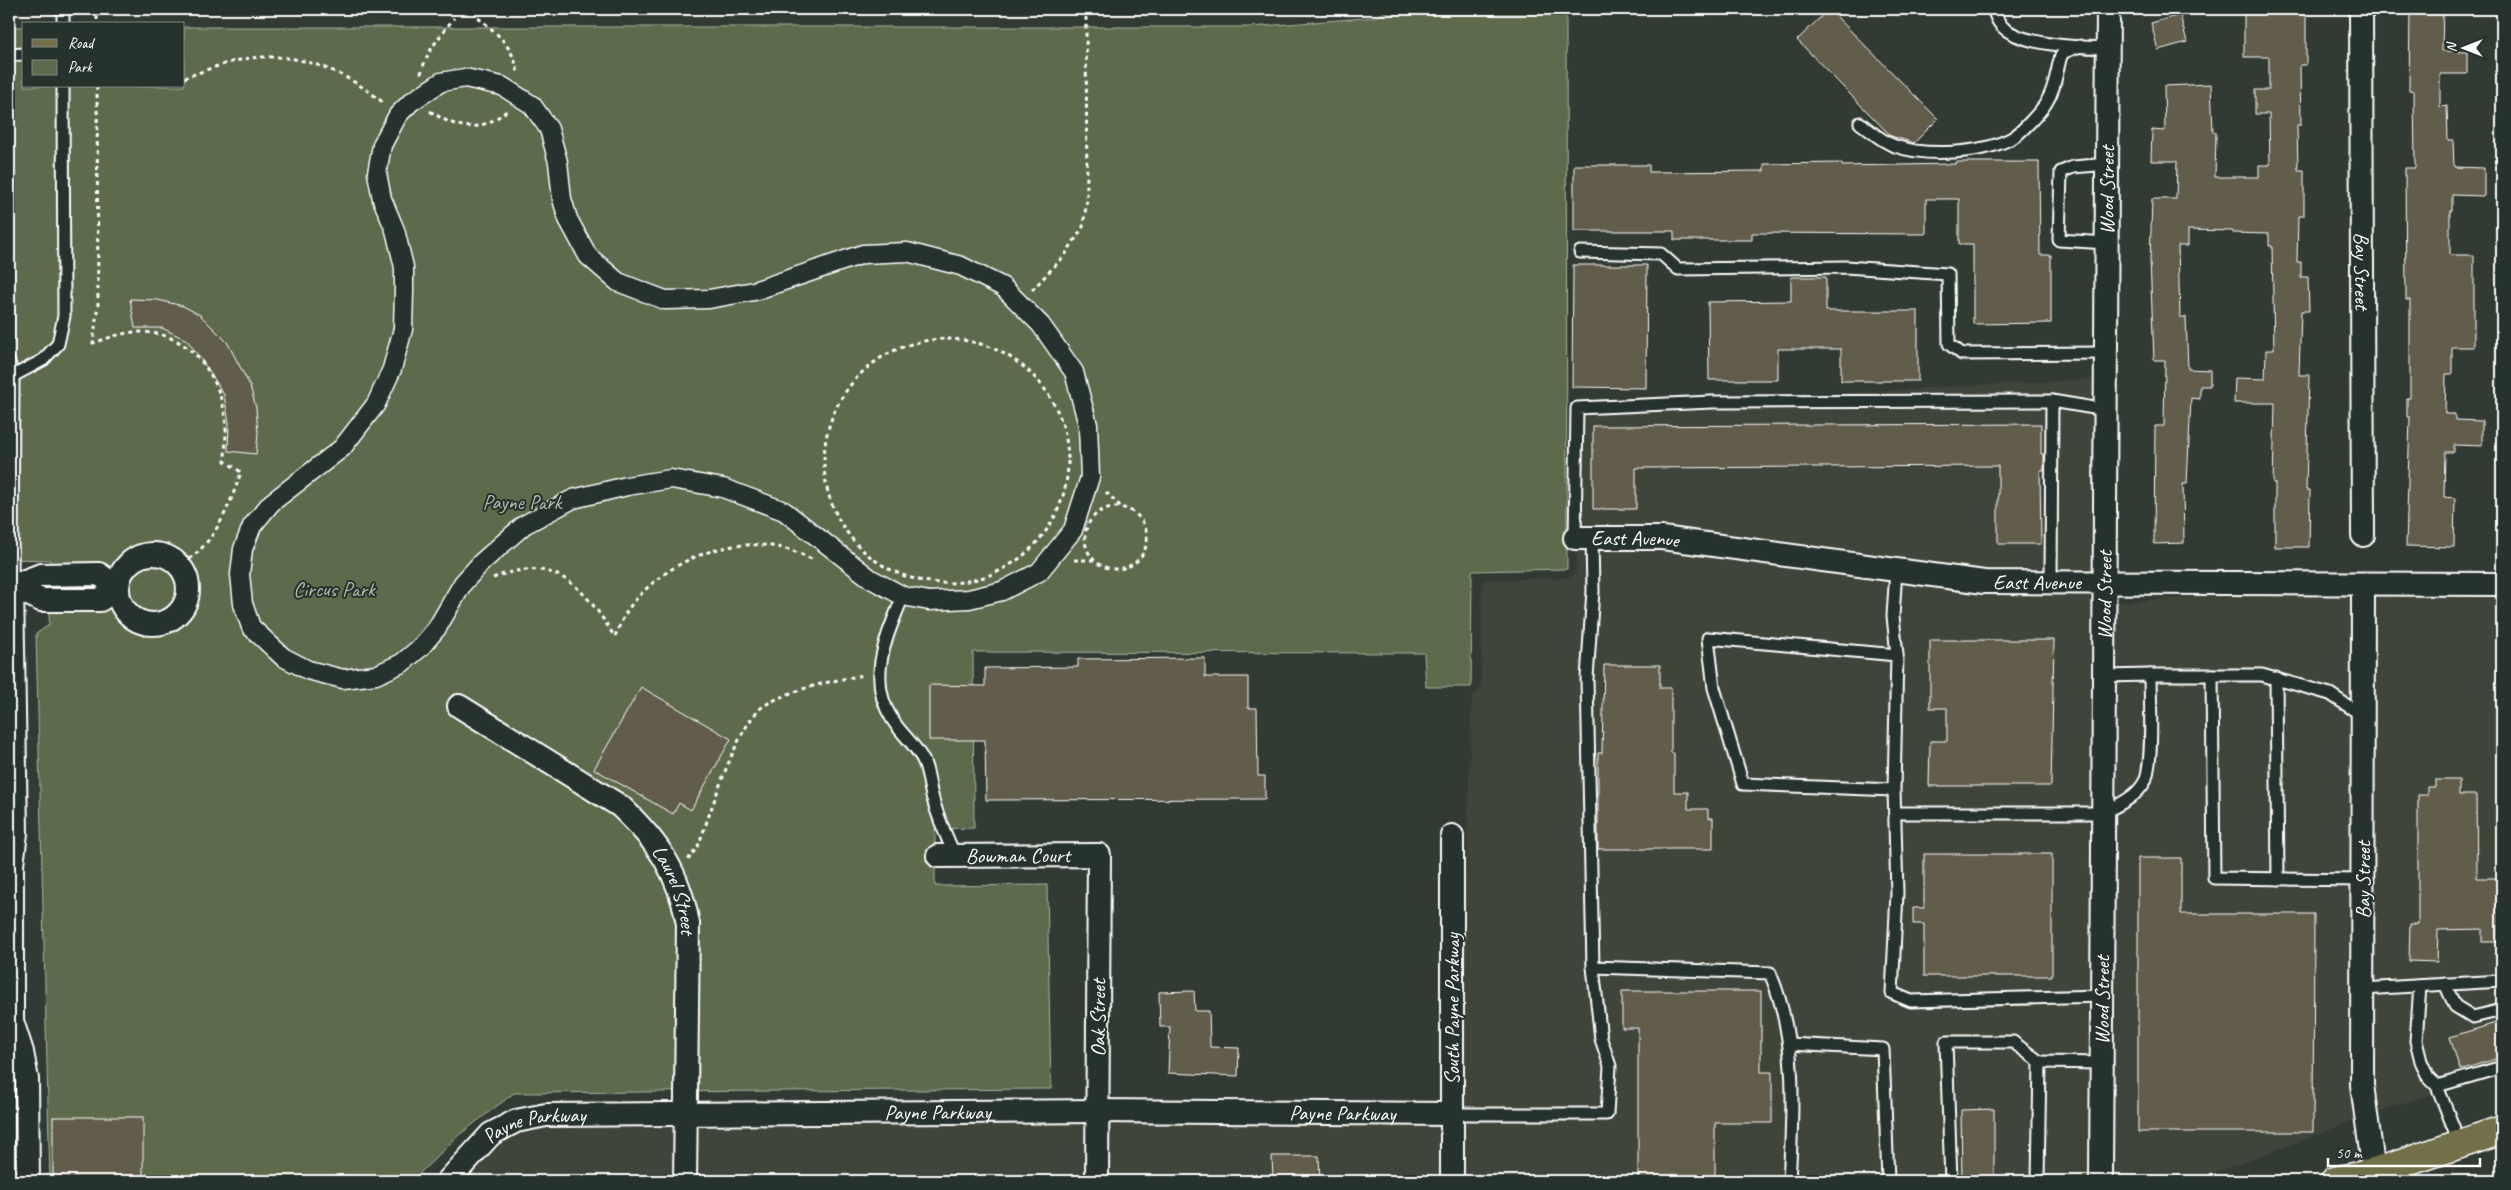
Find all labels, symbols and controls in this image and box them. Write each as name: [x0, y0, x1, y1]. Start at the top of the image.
legend: [22, 22, 185, 88]
north arrow: [2438, 22, 2488, 72]
text: Road: [68, 34, 95, 53]
text: N: [2443, 41, 2460, 52]
text: Park: [68, 58, 93, 77]
street label: Wood Street: [2094, 144, 2120, 234]
street label: Bay Street: [2349, 232, 2375, 312]
park label: Payne Park: [483, 489, 564, 515]
street label: East Avenue: [1591, 525, 1683, 553]
street label: Wood Street: [2091, 549, 2118, 639]
street label: East Avenue: [1993, 569, 2083, 595]
park label: Circus Park: [293, 576, 376, 602]
street label: Bay Street: [2350, 839, 2376, 919]
street label: Laurel Street: [646, 840, 701, 937]
street label: Bowman Court: [966, 842, 1072, 869]
street label: South Payne Parkway: [1439, 931, 1465, 1085]
street label: Wood Street: [2089, 954, 2115, 1044]
street label: Oak Street: [1085, 977, 1111, 1057]
street label: Payne Parkway: [884, 1099, 993, 1126]
street label: Payne Parkway: [1289, 1100, 1398, 1127]
street label: Payne Parkway: [476, 1102, 588, 1149]
scale bar: [2328, 1135, 2481, 1167]
text: 50 m: [2336, 1144, 2363, 1163]

